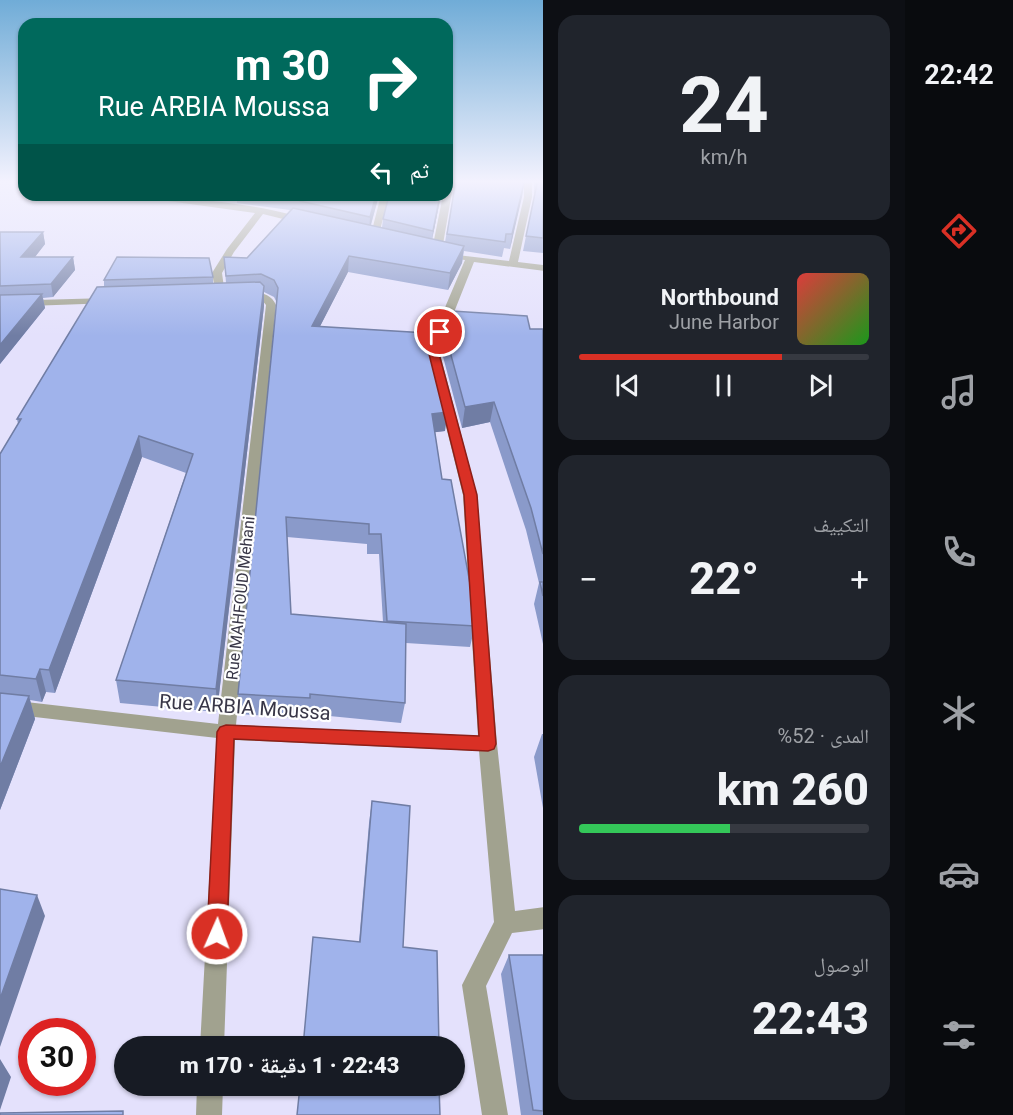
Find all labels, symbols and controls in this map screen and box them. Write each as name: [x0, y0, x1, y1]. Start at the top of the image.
text: 30 m: [235, 41, 330, 90]
icon: right: [351, 42, 429, 120]
text: 22:42: [924, 59, 994, 91]
text: 24: [679, 60, 769, 151]
text: Rue ARBIA Moussa: [98, 91, 330, 123]
text: km/h: [701, 145, 747, 169]
icon: left: [365, 156, 398, 189]
text: ثم: [410, 158, 429, 183]
icon: directions: [938, 210, 980, 252]
text: Northbound: [661, 285, 779, 310]
pin: [414, 306, 465, 357]
text: June Harbor: [669, 310, 779, 334]
icon: arrive: [423, 315, 456, 348]
icon: previous: [611, 369, 644, 402]
icon: pause: [707, 369, 740, 402]
icon: next: [804, 369, 837, 402]
icon: music: [938, 371, 980, 413]
text: التكييف: [813, 513, 869, 537]
street label: Rue MAHFOUD Mehani: [222, 515, 259, 681]
icon: phone: [938, 531, 980, 573]
text: 22°: [689, 552, 759, 605]
text: −: [579, 560, 598, 599]
text: +: [850, 560, 869, 599]
street label: Rue ARBIA Moussa: [158, 689, 332, 725]
icon: climate: [938, 692, 980, 734]
text: المدى · 52%: [778, 724, 869, 748]
text: 260 km: [717, 763, 869, 816]
icon: car: [938, 853, 980, 895]
position arrow: [185, 902, 249, 966]
text: الوصول: [814, 953, 869, 977]
text: 22:43: [752, 992, 869, 1045]
icon: filters: [938, 1014, 980, 1056]
speed limit sign: 30: [18, 1018, 96, 1096]
text: 22:43 · 1 دقيقة · 170 m: [180, 1053, 399, 1078]

